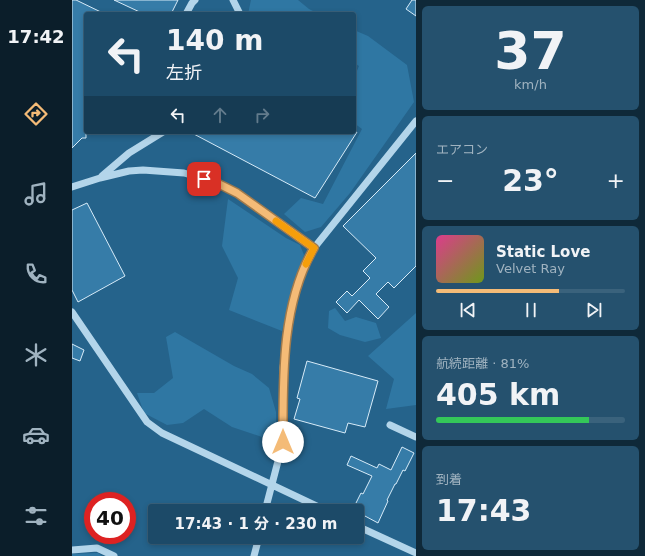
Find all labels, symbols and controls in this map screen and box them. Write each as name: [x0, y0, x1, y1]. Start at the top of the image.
text: 37: [494, 21, 567, 81]
text: 140 m: [166, 24, 263, 57]
text: 17:42: [7, 26, 65, 47]
icon: left: [100, 28, 152, 80]
text: 左折: [166, 62, 202, 83]
text: km/h: [514, 77, 547, 92]
icon: directions: [22, 100, 50, 128]
icon: left: [167, 104, 189, 126]
icon: ahead: [209, 104, 231, 126]
icon: right: [251, 104, 273, 126]
text: エアコン: [436, 142, 488, 157]
pin: [187, 162, 221, 196]
text: 23°: [502, 163, 559, 198]
icon: arrive: [193, 168, 215, 190]
text: −: [436, 168, 454, 193]
text: +: [607, 168, 625, 193]
icon: music: [22, 180, 50, 208]
text: Static Love: [496, 243, 590, 261]
icon: phone: [22, 260, 50, 288]
text: Velvet Ray: [496, 261, 565, 276]
icon: previous: [457, 299, 479, 321]
icon: pause: [520, 299, 542, 321]
icon: next: [583, 299, 605, 321]
icon: climate: [22, 341, 50, 369]
text: 航続距離 · 81%: [436, 356, 529, 371]
text: 405 km: [436, 377, 560, 412]
icon: car: [22, 421, 50, 449]
position arrow: [262, 421, 304, 463]
text: 到着: [436, 472, 462, 487]
speed limit sign: 40: [84, 492, 136, 544]
text: 17:43: [436, 493, 532, 528]
icon: filters: [22, 502, 50, 530]
text: 17:43 · 1 分 · 230 m: [175, 515, 337, 533]

